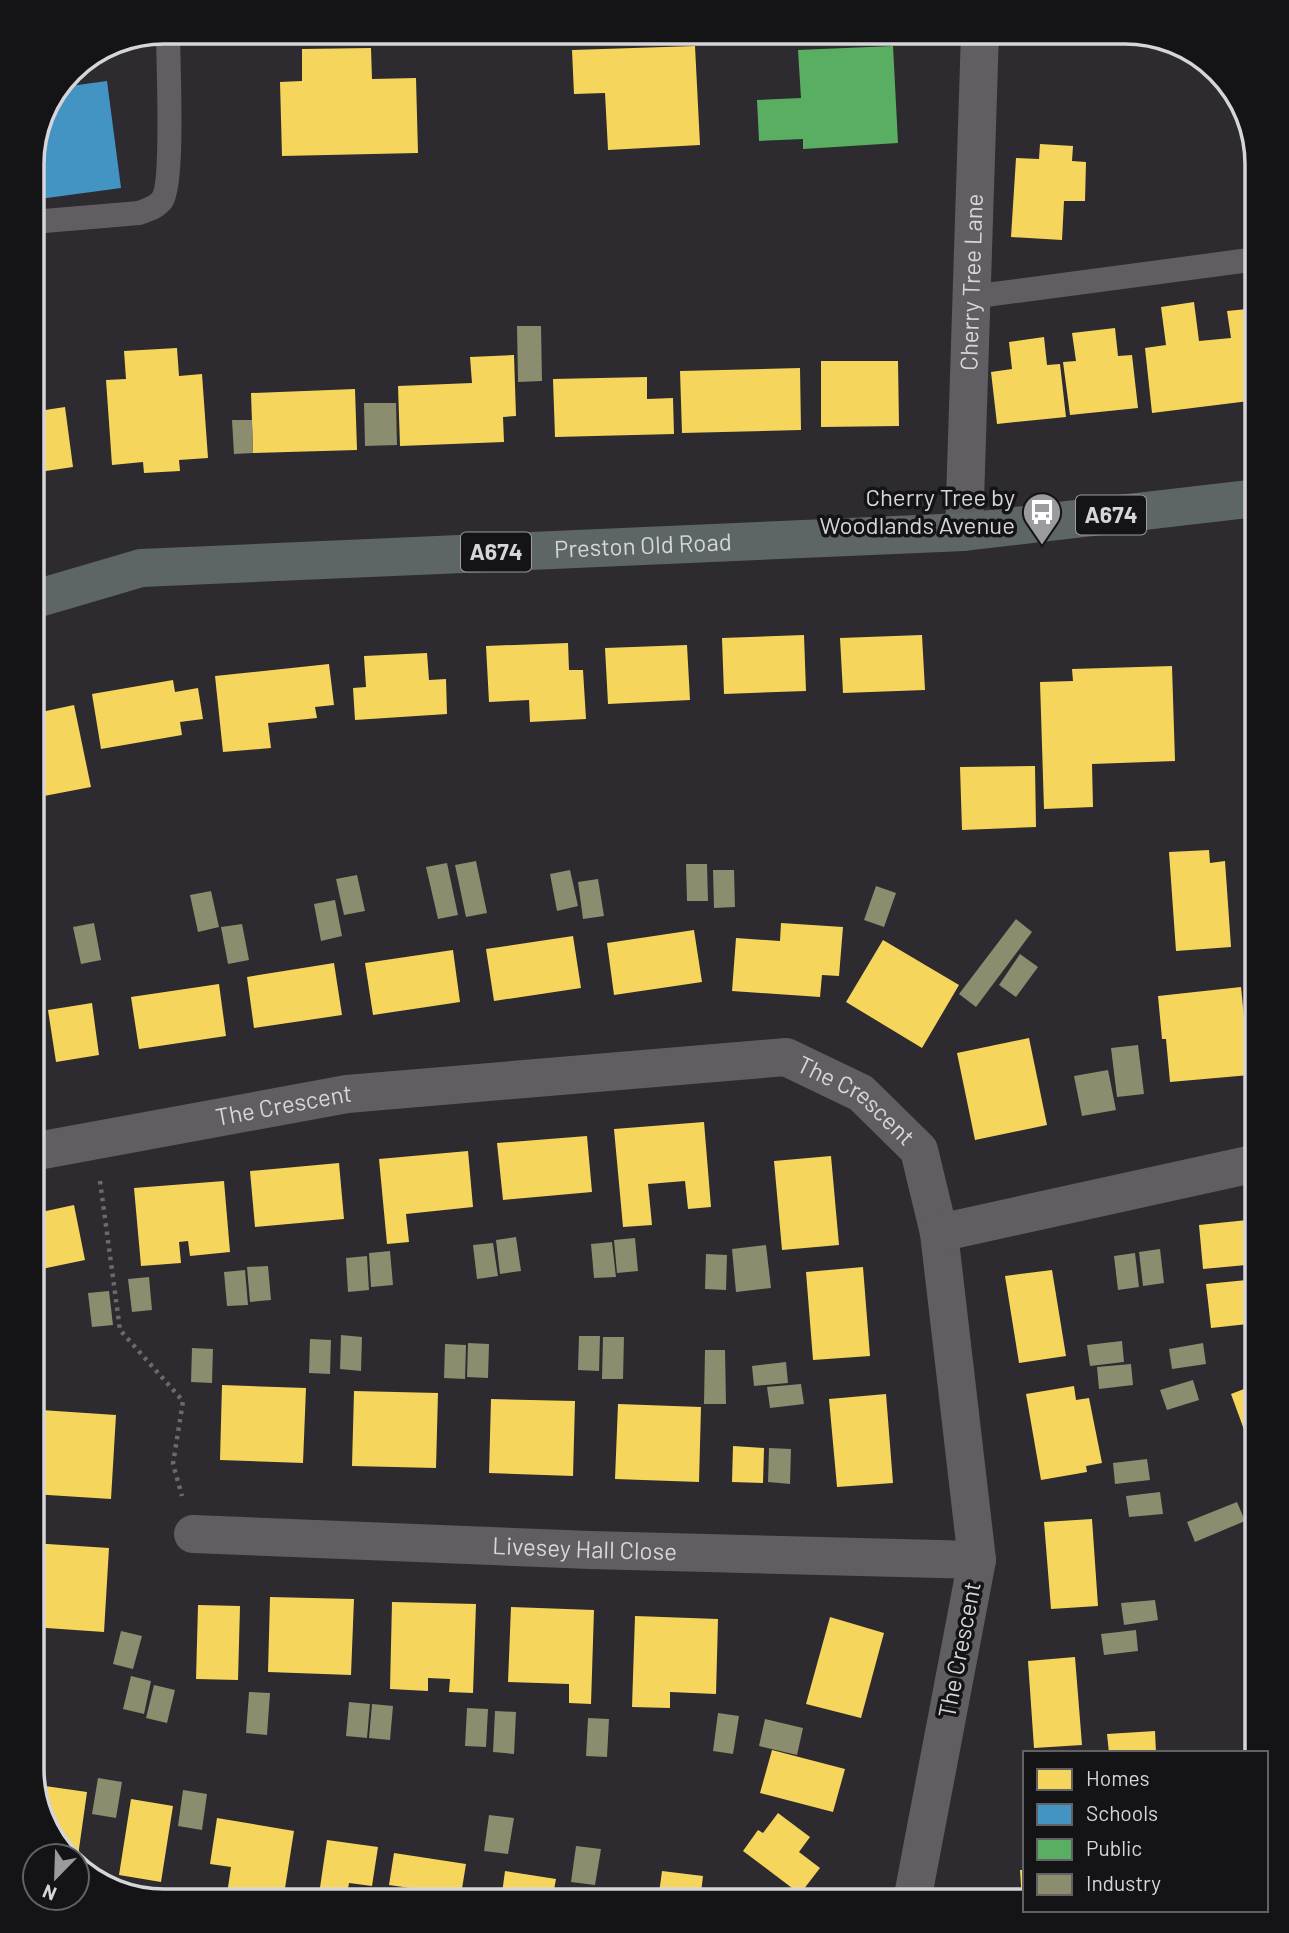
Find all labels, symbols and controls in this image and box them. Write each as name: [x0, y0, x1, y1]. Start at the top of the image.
street label: Cherry Tree Lane: [953, 193, 988, 371]
place label: Cherry Tree by Woodlands Avenue: [820, 482, 1015, 539]
bus stop icon: Cherry Tree by Woodlands Avenue: [1021, 491, 1063, 546]
road number: A674: [1076, 495, 1146, 534]
street label: Preston Old Road: [553, 526, 732, 563]
road number: A674: [461, 532, 531, 572]
street label: The Crescent: [793, 1049, 921, 1151]
street label: The Crescent: [213, 1078, 353, 1131]
street label: Livesey Hall Close: [492, 1530, 677, 1565]
street label: The Crescent: [931, 1579, 986, 1720]
legend: [1023, 1751, 1268, 1912]
text: Homes: [1086, 1765, 1150, 1790]
text: Schools: [1086, 1800, 1158, 1825]
text: Public: [1086, 1835, 1142, 1860]
north arrow: [21, 1842, 91, 1912]
text: Industry: [1086, 1870, 1161, 1895]
text: N: [39, 1880, 59, 1906]

